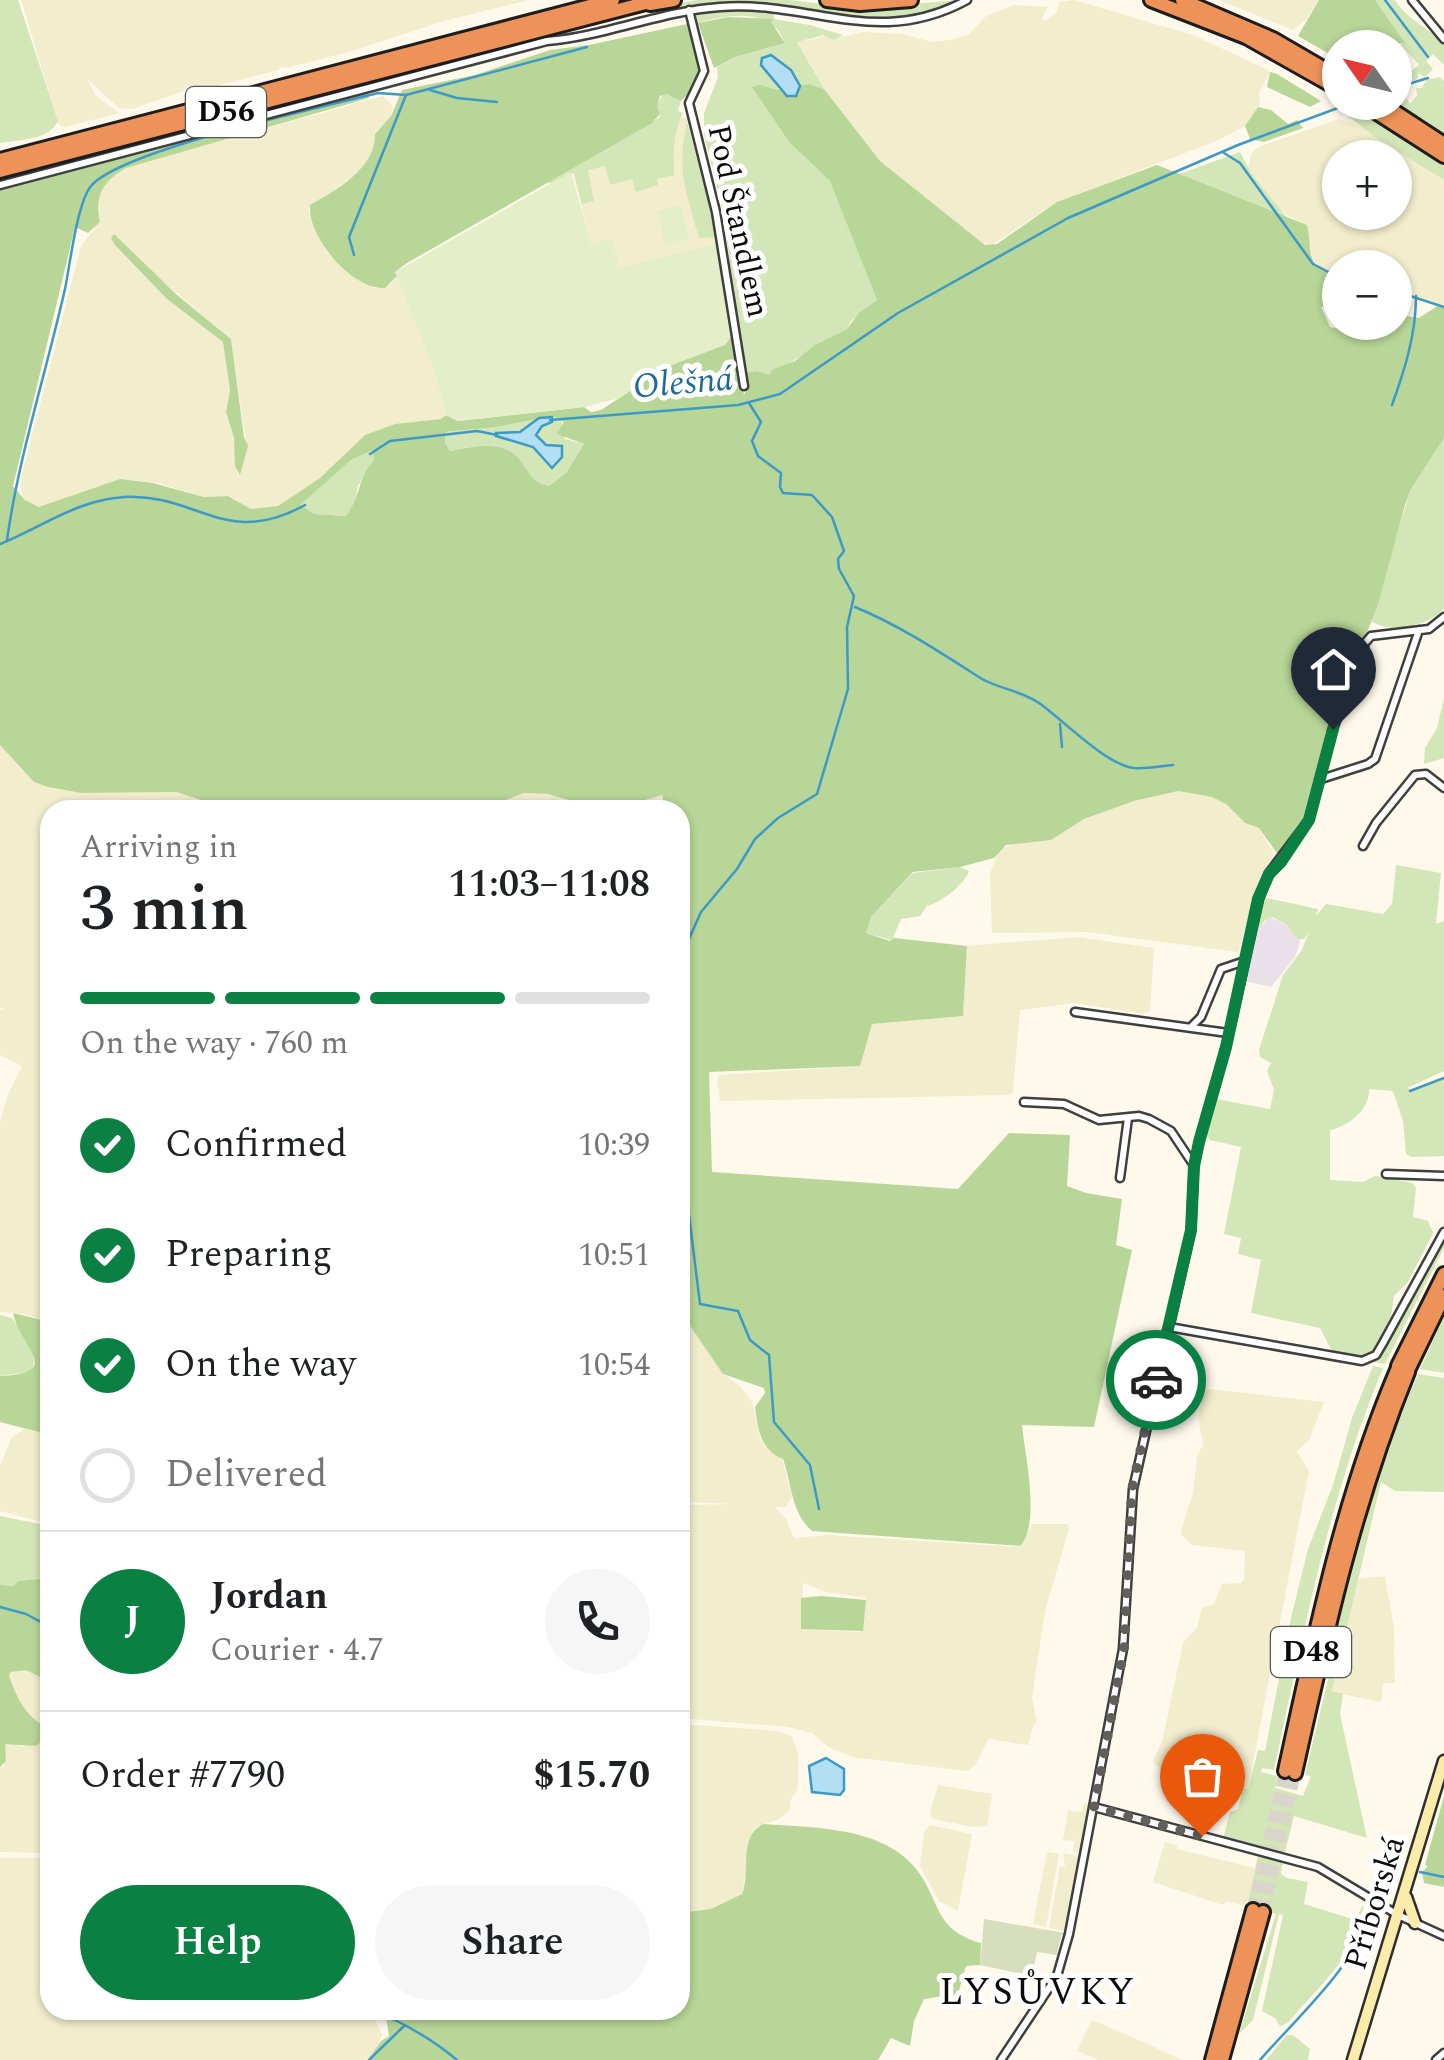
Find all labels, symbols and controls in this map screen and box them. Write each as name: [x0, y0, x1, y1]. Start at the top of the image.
north arrow: [1322, 30, 1412, 120]
map controls: [1322, 30, 1412, 340]
road number: D56: [186, 87, 266, 137]
street label: Pod Štandlem: [694, 120, 782, 322]
button: +: [1322, 140, 1412, 230]
button: −: [1322, 250, 1412, 340]
water label: Olešná: [631, 352, 735, 414]
pin: [1291, 627, 1376, 730]
icon: home: [1306, 642, 1361, 697]
text: Arriving in: [80, 823, 237, 872]
text: 11:03–11:08: [448, 856, 650, 914]
text: 3 min: [80, 860, 249, 959]
text: On the way · 760 m: [80, 1019, 348, 1068]
text: Confirmed: [165, 1116, 347, 1174]
icon: check: [80, 1118, 135, 1173]
text: 10:39: [578, 1121, 650, 1170]
text: Preparing: [165, 1226, 332, 1284]
icon: check: [80, 1228, 135, 1283]
text: 10:51: [578, 1231, 650, 1280]
courier: [1106, 1330, 1206, 1430]
text: On the way: [165, 1336, 356, 1394]
icon: check: [80, 1338, 135, 1393]
text: 10:54: [578, 1341, 650, 1390]
icon: car: [1129, 1353, 1184, 1408]
text: Delivered: [165, 1446, 327, 1504]
text: Jordan: [210, 1568, 328, 1626]
button: phone: [545, 1569, 650, 1674]
text: J: [124, 1592, 141, 1650]
text: Courier · 4.7: [210, 1626, 383, 1675]
road number: D48: [1271, 1627, 1351, 1677]
pin: [1160, 1734, 1245, 1837]
text: Order #7790: [80, 1747, 285, 1805]
text: $15.70: [533, 1747, 650, 1805]
icon: bag: [1175, 1749, 1230, 1804]
street label: Příborská: [1331, 1830, 1419, 1976]
button: Help: [80, 1885, 355, 2000]
button: Share: [375, 1885, 650, 2000]
district label: LYSŮVKY: [939, 1964, 1137, 2022]

